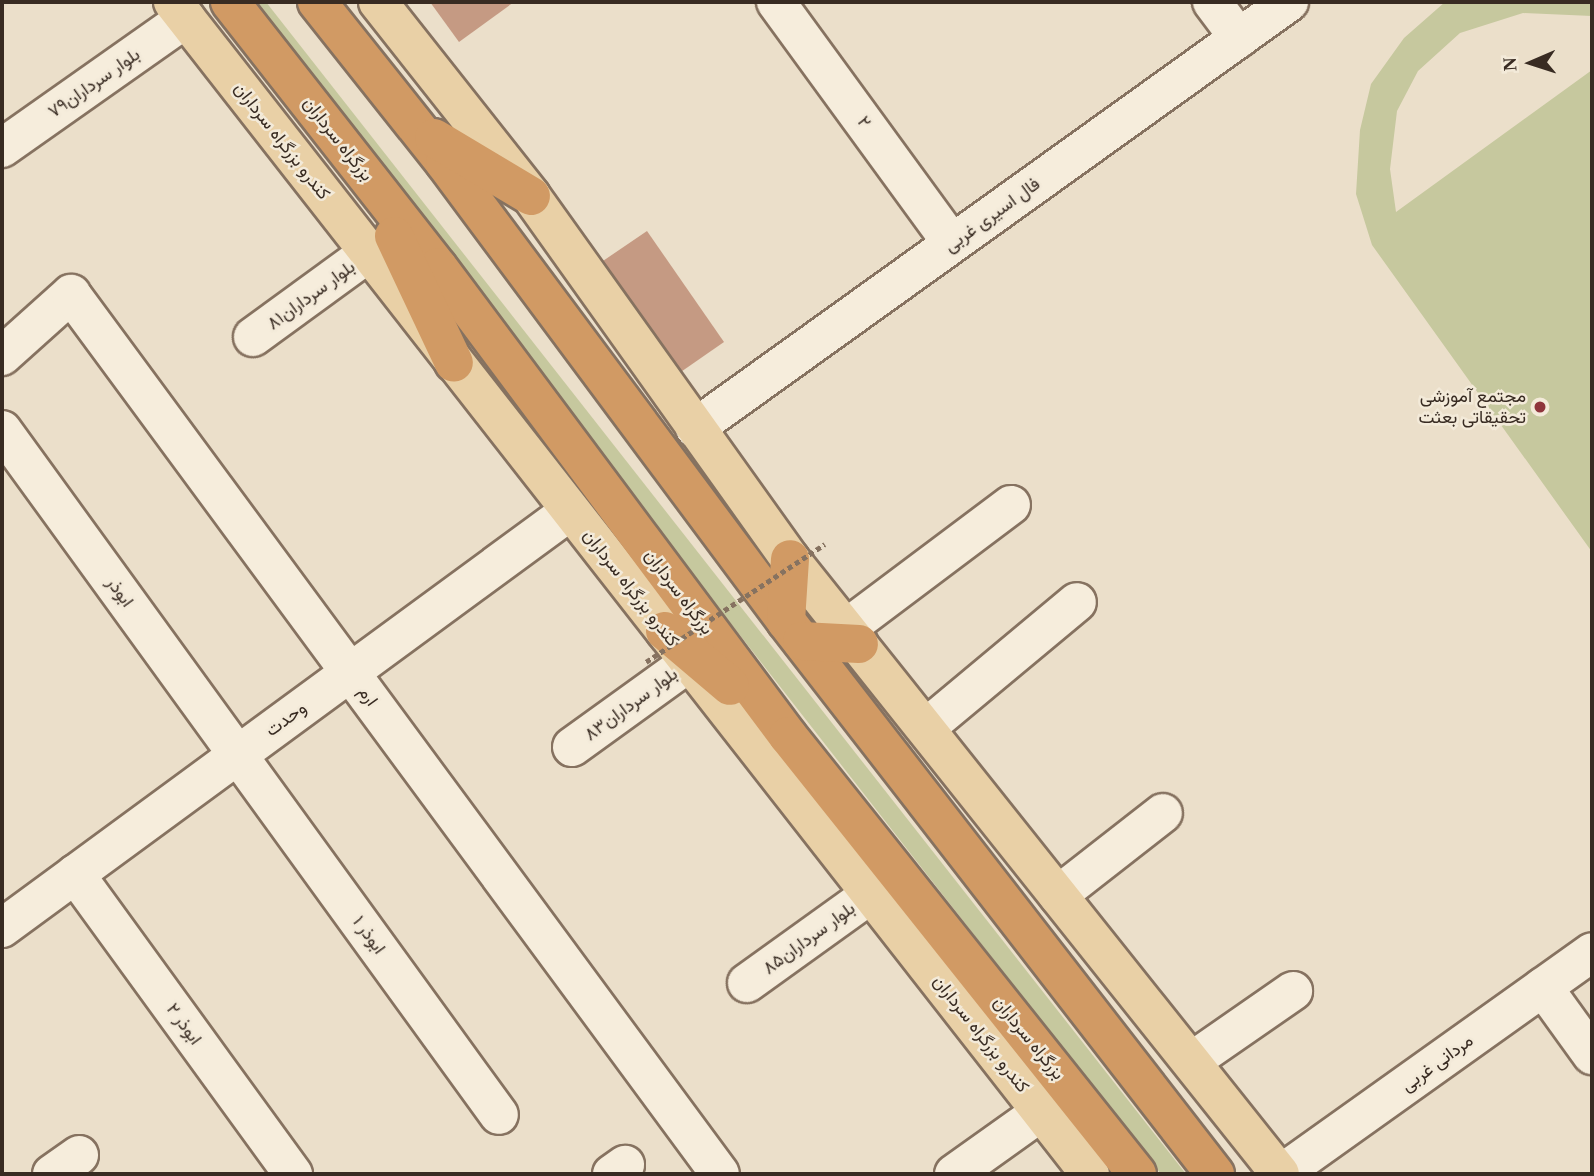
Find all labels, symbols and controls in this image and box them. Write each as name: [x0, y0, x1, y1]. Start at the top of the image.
north arrow: [1496, 28, 1566, 98]
street label: بلوار سرداران۷۹: [44, 43, 144, 123]
text: N: [1499, 57, 1520, 72]
street label: کندرو بزرگراه سرداران: [229, 78, 335, 204]
street label: بزرگراه سرداران: [298, 93, 378, 185]
street label: ۲: [852, 112, 876, 132]
street label: فال اسیری غربی: [940, 173, 1044, 257]
street label: بلوار سرداران۸۱: [263, 256, 359, 334]
place label: مجتمع آموزشی تحقیقاتی بعثت: [1419, 386, 1526, 428]
marker: مجتمع آموزشی تحقیقاتی بعثت: [1532, 399, 1548, 415]
street label: کندرو بزرگراه سرداران: [578, 525, 684, 651]
street label: بزرگراه سرداران: [640, 545, 718, 639]
street label: ابوذر: [102, 573, 138, 611]
street label: بلوار سرداران۸۳: [580, 663, 682, 745]
street label: ارم: [353, 682, 383, 710]
street label: وحدت: [261, 697, 311, 741]
street label: بلوار سرداران۸۵: [759, 897, 859, 979]
street label: ابوذر ۱: [348, 912, 390, 958]
street label: کندرو بزرگراه سرداران: [928, 971, 1034, 1097]
street label: بزرگراه سرداران: [989, 992, 1069, 1084]
street label: ابوذر ۲: [162, 999, 206, 1049]
street label: مردانی غربی: [1397, 1030, 1477, 1096]

